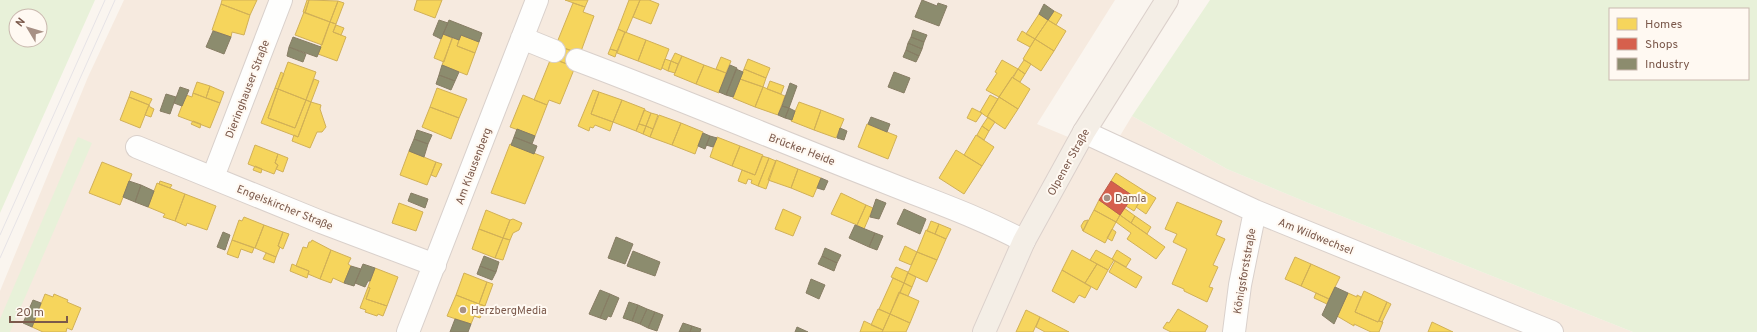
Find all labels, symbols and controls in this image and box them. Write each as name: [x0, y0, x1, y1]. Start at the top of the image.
north arrow: [8, 8, 48, 48]
legend: [1609, 8, 1749, 80]
text: N: [13, 15, 29, 30]
text: Homes: [1645, 17, 1682, 33]
text: Shops: [1645, 37, 1678, 53]
street label: Dieringhauser Straße: [223, 38, 273, 140]
text: Industry: [1645, 57, 1690, 73]
street label: Am Klausenberg: [453, 126, 495, 207]
street label: Olpener Straße: [1045, 126, 1093, 199]
street label: Brücker Heide: [766, 131, 837, 169]
street label: Engelskircher Straße: [235, 182, 335, 234]
place label: Damla: [1115, 192, 1146, 206]
marker: Damla: [1102, 193, 1112, 203]
street label: Am Wildwechsel: [1276, 216, 1355, 258]
street label: Königsforststraße: [1231, 227, 1259, 315]
scale bar: [10, 298, 67, 324]
place label: HerzbergMedia: [471, 304, 547, 318]
text: 20 m: [16, 305, 44, 321]
marker: HerzbergMedia: [458, 305, 468, 315]

